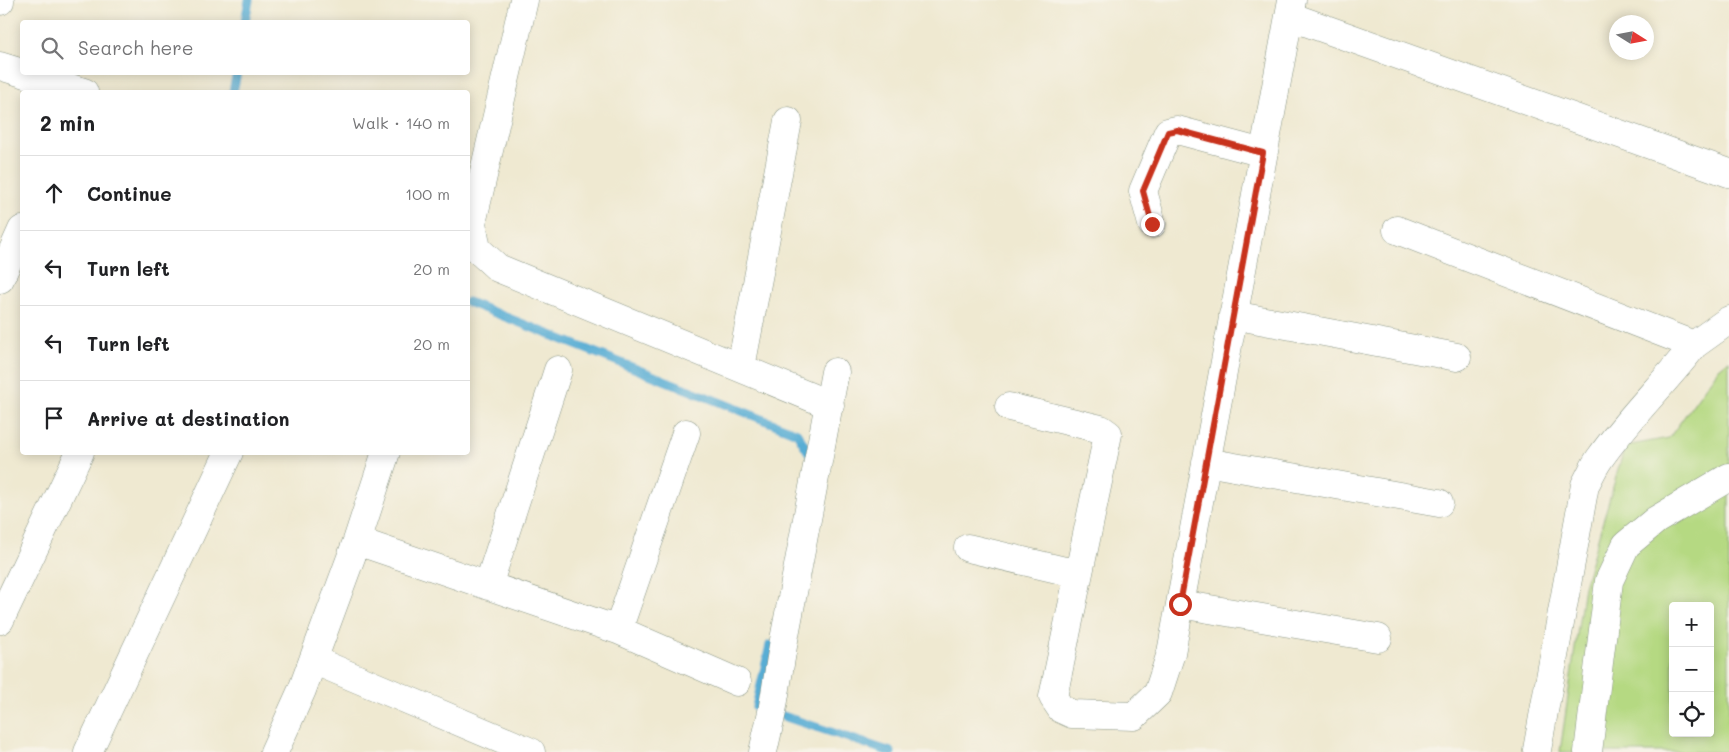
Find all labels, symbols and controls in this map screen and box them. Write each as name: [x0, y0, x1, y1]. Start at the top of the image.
north arrow: [1609, 15, 1654, 60]
search box: [20, 20, 470, 75]
icon: search: [38, 34, 66, 62]
text: Search here: [78, 35, 194, 60]
text: 2 min: [40, 109, 95, 136]
text: Walk · 140 m: [352, 112, 450, 133]
icon: ahead: [40, 179, 68, 207]
text: Continue: [87, 181, 172, 206]
text: 100 m: [405, 183, 450, 204]
route end: [1141, 213, 1164, 236]
icon: left: [40, 254, 68, 282]
text: Turn left: [87, 256, 170, 281]
text: 20 m: [413, 258, 450, 279]
icon: left: [40, 329, 68, 357]
text: Turn left: [87, 331, 170, 356]
text: 20 m: [413, 333, 450, 354]
icon: arrive: [40, 404, 68, 432]
text: Arrive at destination: [87, 406, 290, 431]
route start: [1169, 593, 1192, 616]
map controls: [1669, 602, 1714, 737]
button: +: [1669, 602, 1714, 647]
button: −: [1669, 647, 1714, 692]
button: locate: [1669, 692, 1714, 737]

